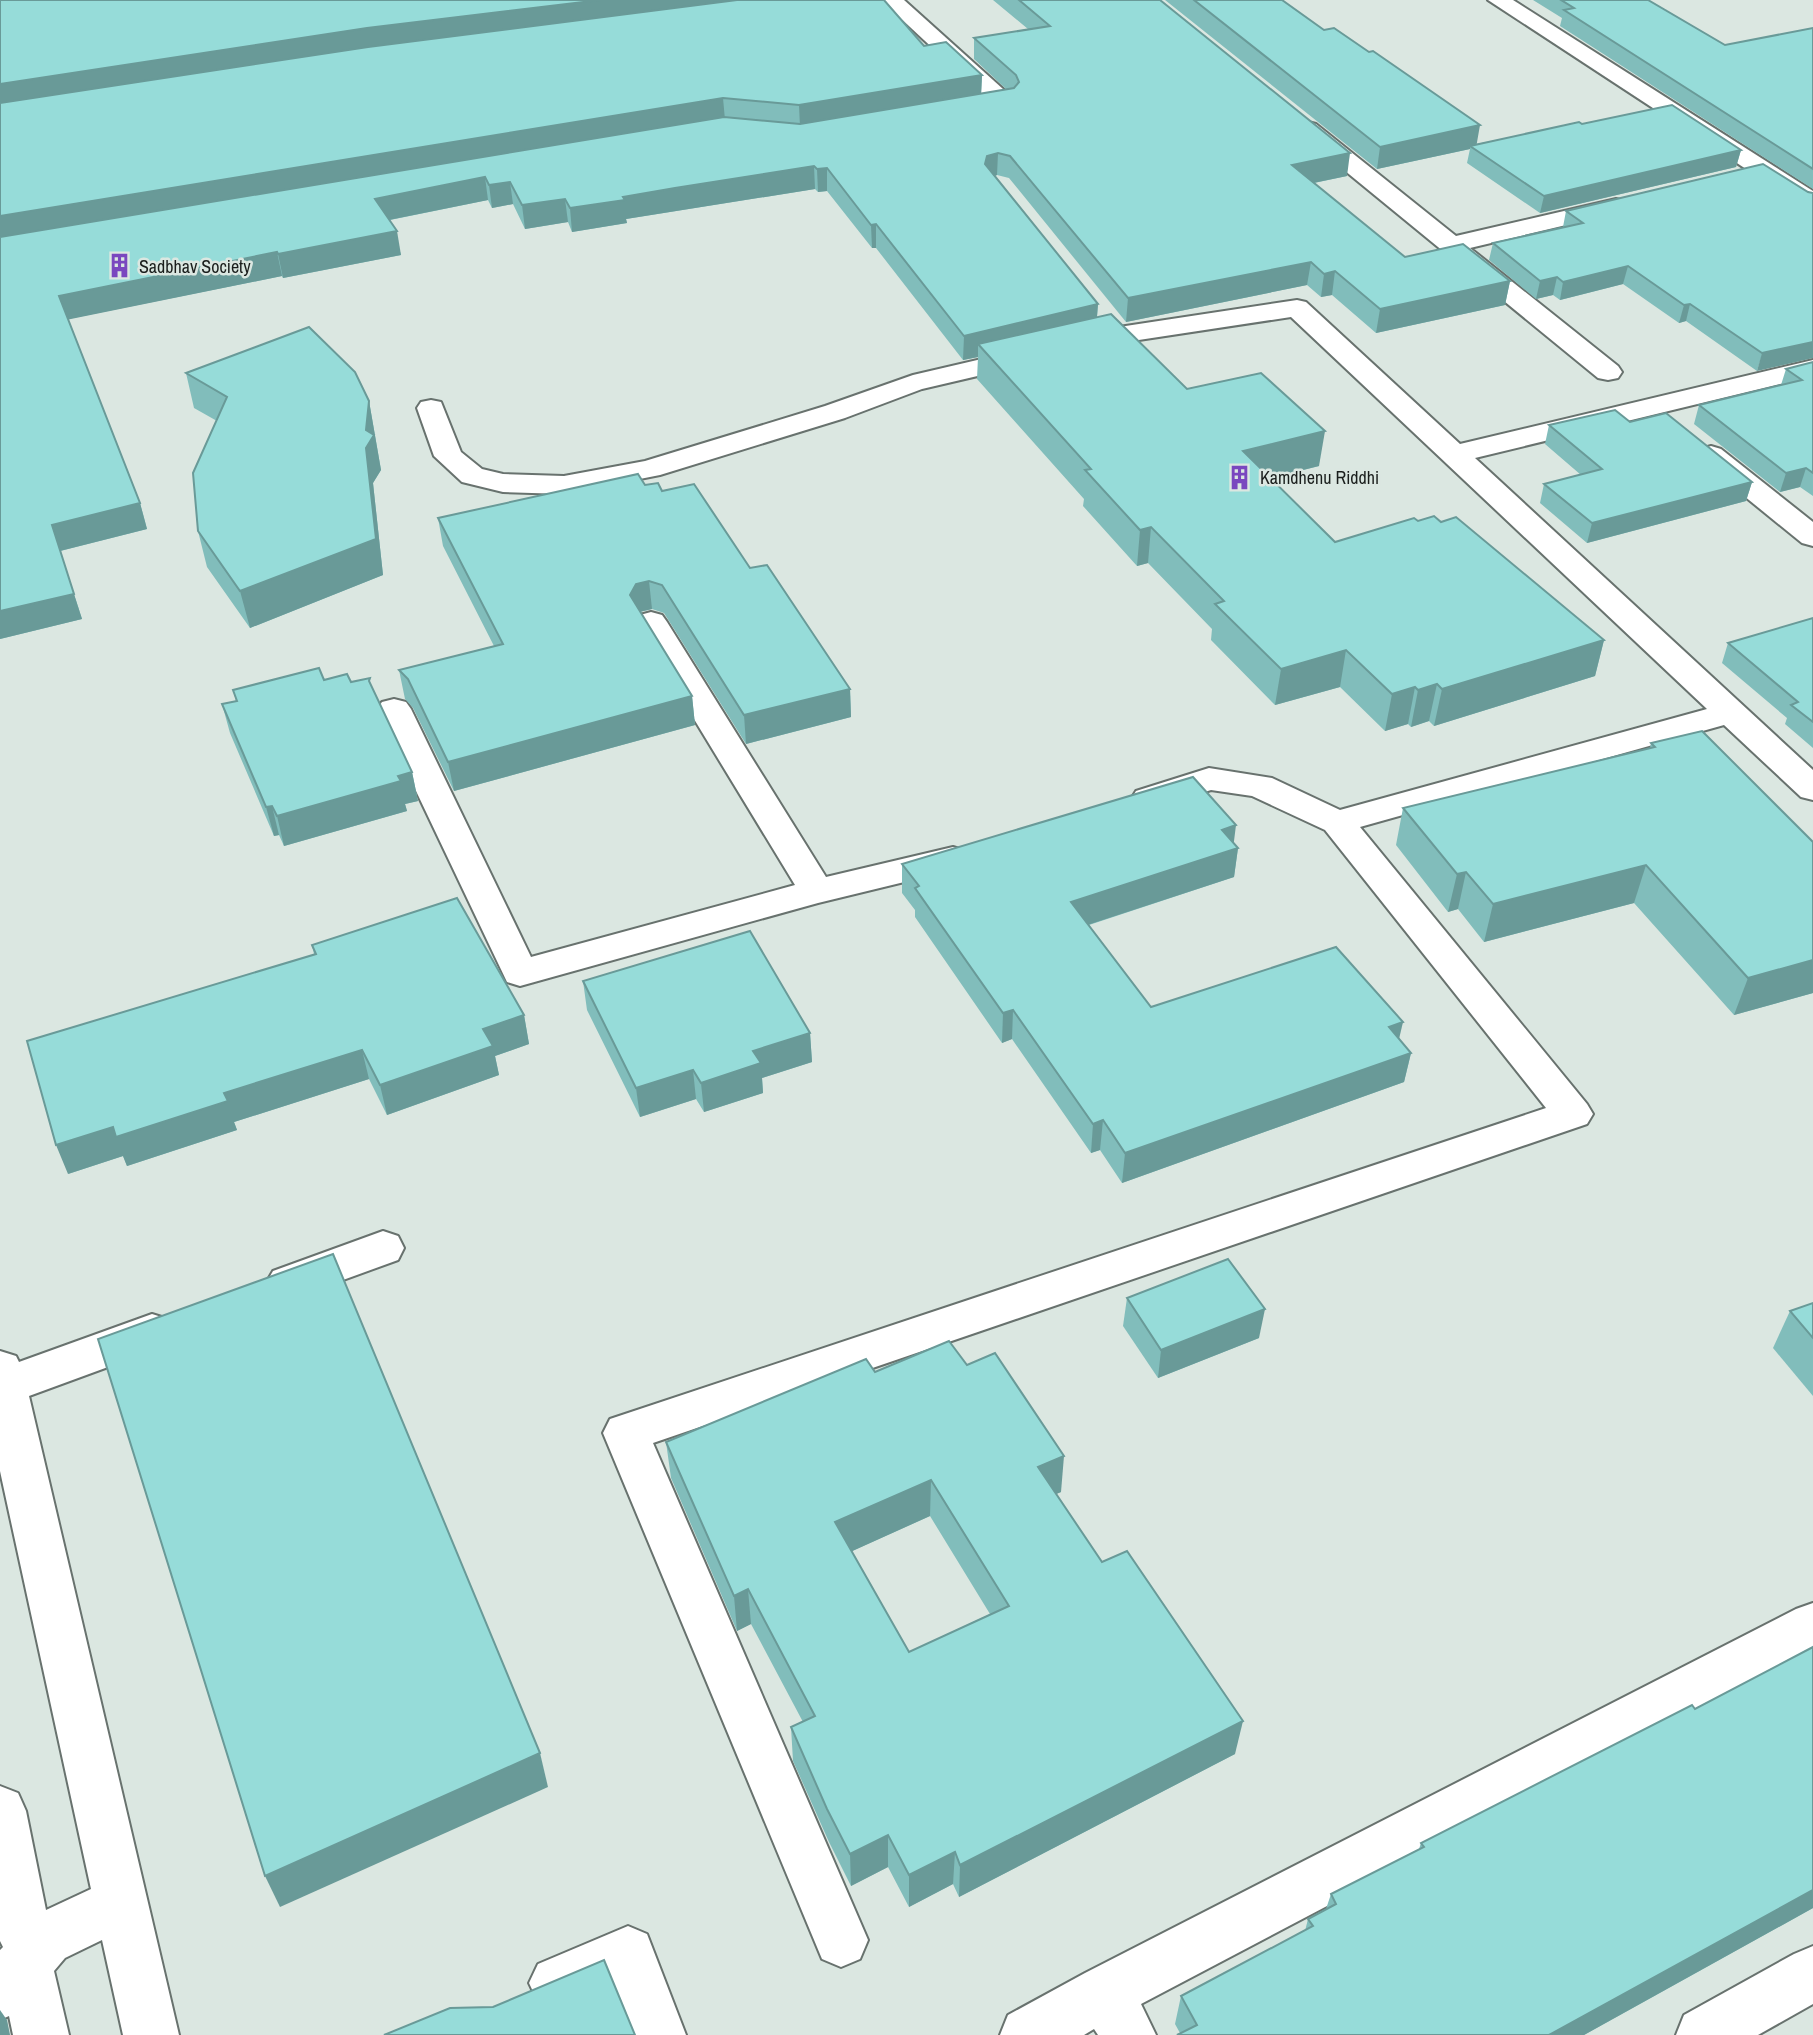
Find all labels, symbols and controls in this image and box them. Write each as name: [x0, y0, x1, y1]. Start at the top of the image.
building icon: Sadbhav Society: [105, 252, 133, 280]
place label: Sadbhav Society: [139, 254, 251, 279]
building icon: Kamdhenu Riddhi: [1226, 463, 1254, 491]
place label: Kamdhenu Riddhi: [1260, 465, 1379, 490]

